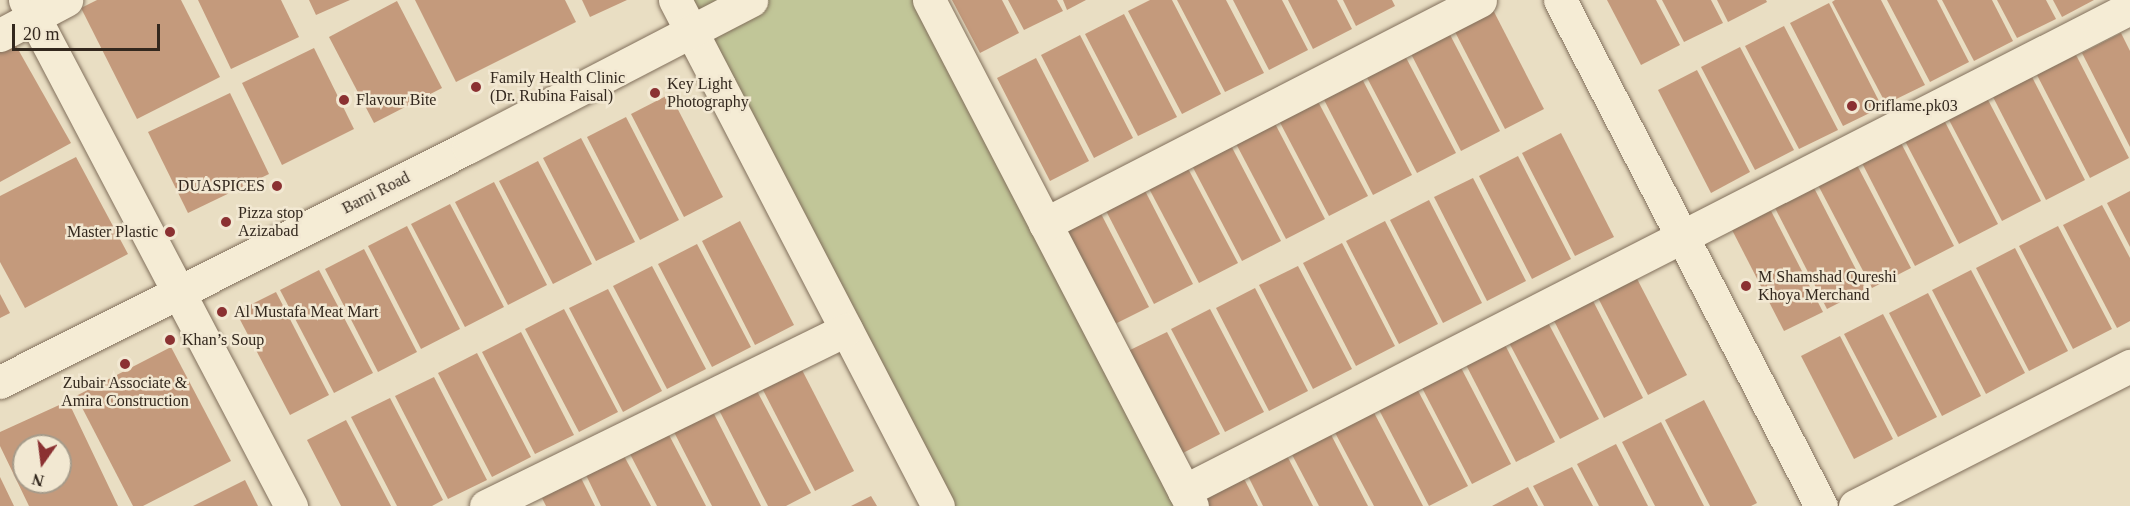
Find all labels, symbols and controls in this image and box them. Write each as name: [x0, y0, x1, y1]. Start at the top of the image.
scale bar: [15, 12, 164, 50]
text: 20 m: [23, 24, 60, 44]
place label: Family Health Clinic (Dr. Rubina Faisal): [490, 68, 637, 106]
place label: Key Light Photography: [667, 74, 765, 112]
marker: Family Health Clinic (Dr. Rubina Faisal): [467, 78, 485, 96]
marker: Key Light Photography: [648, 86, 662, 100]
place label: Flavour Bite: [356, 90, 445, 110]
marker: Flavour Bite: [337, 93, 351, 107]
place label: Oriflame.pk03: [1864, 96, 1971, 116]
marker: Oriflame.pk03: [1845, 99, 1859, 113]
street label: Barni Road: [335, 166, 417, 220]
place label: DUASPICES: [180, 176, 265, 196]
marker: DUASPICES: [270, 179, 284, 193]
place label: Pizza stop Azizabad: [238, 203, 313, 241]
marker: Pizza stop Azizabad: [219, 215, 233, 229]
place label: Master Plastic: [53, 222, 158, 242]
marker: Master Plastic: [163, 225, 177, 239]
place label: M Shamshad Qureshi Khoya Merchand: [1758, 267, 1919, 305]
marker: M Shamshad Qureshi Khoya Merchand: [1739, 279, 1753, 293]
place label: Al Mustafa Meat Mart: [234, 302, 396, 322]
marker: Al Mustafa Meat Mart: [215, 305, 229, 319]
place label: Khan’s Soup: [182, 330, 273, 350]
marker: Khan’s Soup: [163, 333, 177, 347]
marker: Zubair Associate & Amira Construction: [118, 357, 132, 371]
place label: Zubair Associate & Amira Construction: [52, 373, 198, 411]
north arrow: [12, 434, 72, 494]
text: N: [30, 470, 46, 490]

